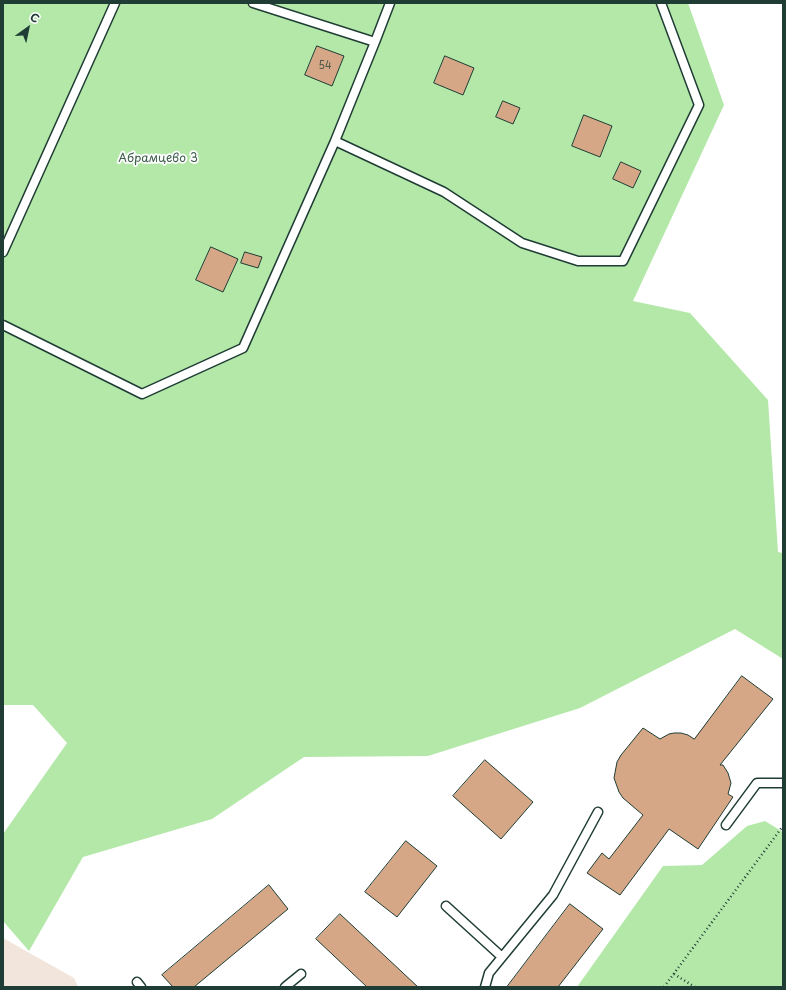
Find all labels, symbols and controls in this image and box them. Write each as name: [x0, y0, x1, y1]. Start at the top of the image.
north arrow: [8, 8, 48, 48]
text: С: [27, 8, 43, 27]
house number: 54: [318, 60, 332, 72]
park label: Абрамцево 3: [118, 152, 198, 166]

